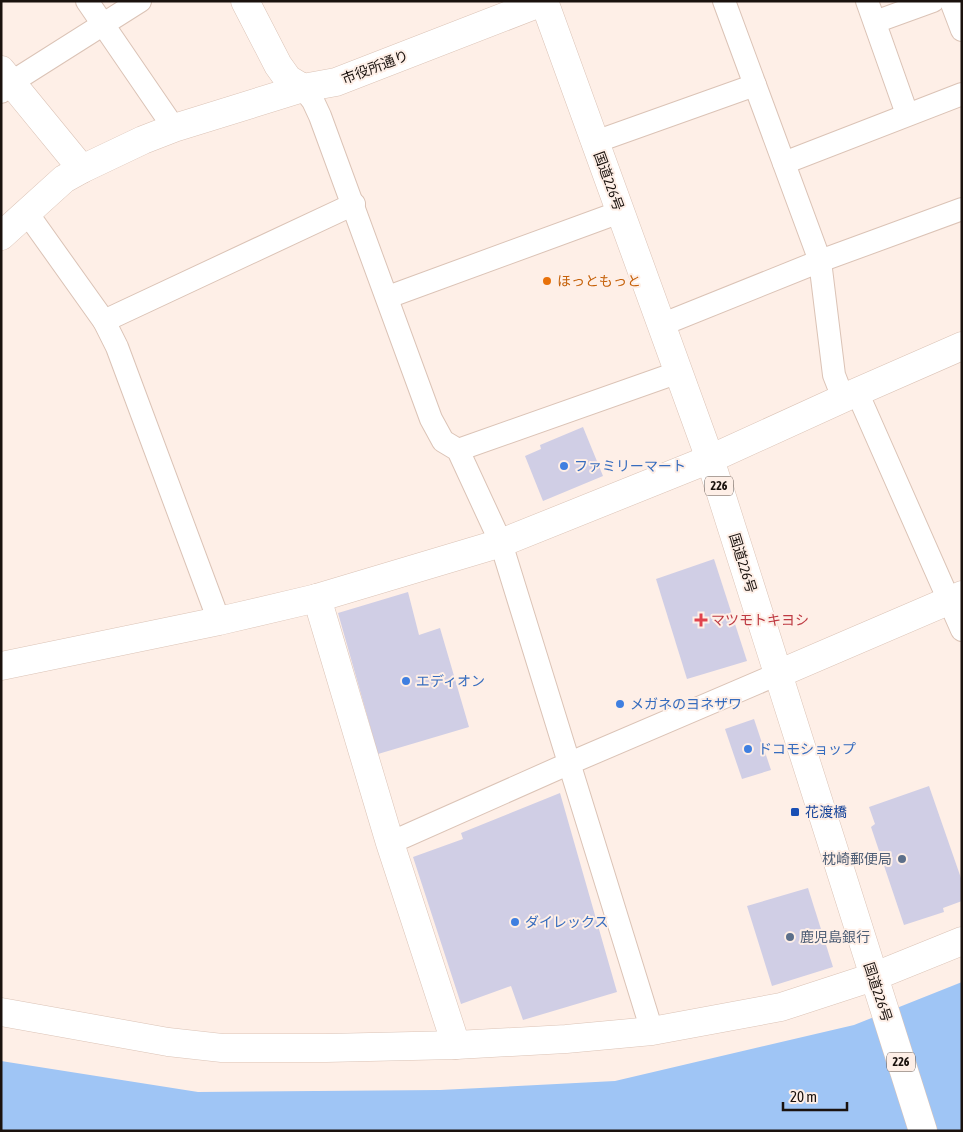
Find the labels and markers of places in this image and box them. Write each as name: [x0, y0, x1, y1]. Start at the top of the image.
place label: ほっともっと: [557, 273, 641, 289]
marker: ほっともっと: [541, 275, 553, 287]
place label: ファミリーマート: [574, 458, 686, 474]
marker: ファミリーマート: [558, 460, 570, 472]
place label: マツモトキヨシ: [711, 612, 809, 628]
marker: マツモトキヨシ: [695, 614, 707, 626]
place label: エディオン: [416, 673, 485, 689]
marker: エディオン: [400, 675, 412, 687]
place label: メガネのヨネザワ: [630, 696, 742, 712]
marker: メガネのヨネザワ: [614, 698, 626, 710]
place label: ドコモショップ: [758, 741, 856, 757]
marker: ドコモショップ: [742, 743, 754, 755]
place label: 花渡橋: [805, 804, 847, 820]
marker: 花渡橋: [789, 806, 801, 818]
place label: 枕崎郵便局: [822, 851, 892, 867]
marker: 枕崎郵便局: [896, 853, 908, 865]
place label: ダイレックス: [525, 914, 609, 930]
marker: ダイレックス: [509, 916, 521, 928]
place label: 鹿児島銀行: [800, 929, 870, 945]
marker: 鹿児島銀行: [784, 931, 796, 943]

